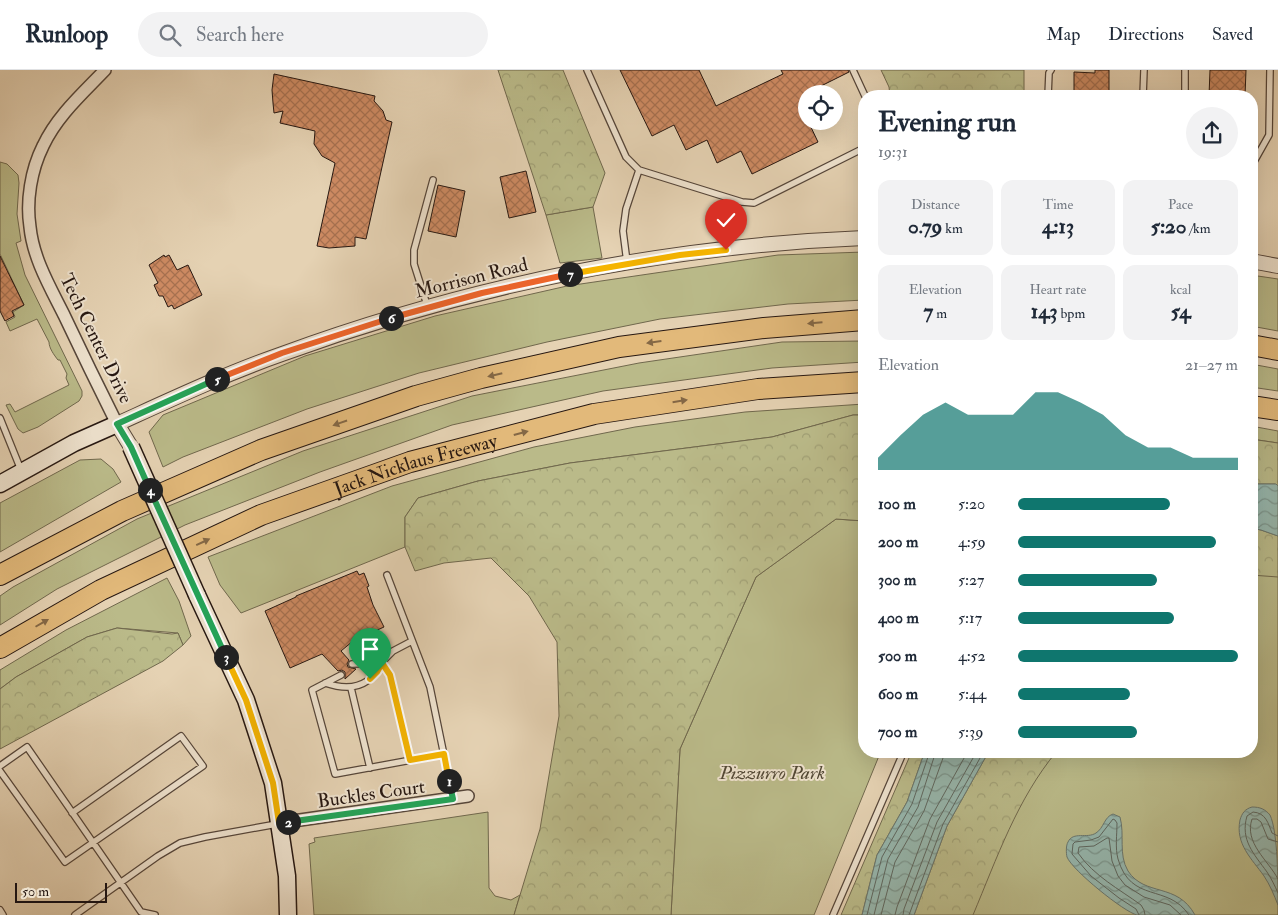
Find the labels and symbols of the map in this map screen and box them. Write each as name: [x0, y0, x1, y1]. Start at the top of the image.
pin: [705, 199, 747, 250]
street label: Morrison Road: [412, 252, 531, 304]
pin: 7: [558, 262, 582, 286]
street label: Tech Center Drive: [54, 270, 138, 407]
pin: 6: [378, 306, 404, 330]
one-way arrow: [807, 320, 823, 328]
one-way arrow: [645, 338, 661, 346]
pin: 5: [204, 366, 230, 392]
one-way arrow: [487, 371, 502, 379]
one-way arrow: [673, 396, 689, 404]
one-way arrow: [332, 420, 347, 427]
street label: Jack Nicklaus Freeway: [330, 429, 500, 501]
one-way arrow: [514, 429, 529, 437]
pin: 4: [138, 478, 162, 502]
one-way arrow: [196, 538, 210, 546]
one-way arrow: [36, 619, 49, 628]
pin: [349, 628, 391, 679]
pin: 3: [214, 644, 238, 670]
park label: Pizzurro Park: [718, 761, 825, 785]
pin: 1: [436, 768, 462, 794]
street label: Buckles Court: [316, 775, 427, 813]
pin: 2: [276, 810, 300, 834]
scale bar: [15, 880, 108, 903]

